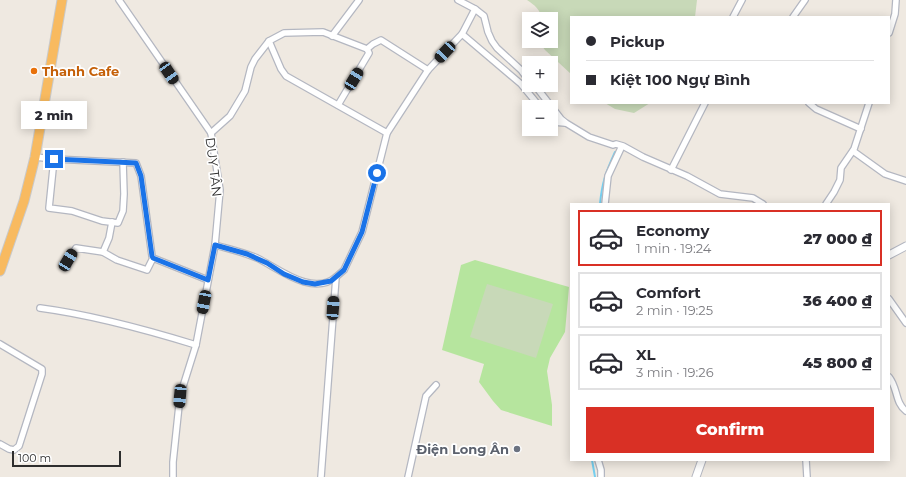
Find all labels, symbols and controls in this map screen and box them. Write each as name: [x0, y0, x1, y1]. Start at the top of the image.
map controls: [522, 12, 558, 136]
button: layers: [522, 12, 558, 48]
text: Pickup: [610, 32, 665, 51]
car: [432, 39, 458, 65]
button: +: [522, 56, 558, 92]
car: [157, 60, 181, 86]
place label: Thanh Cafe: [42, 63, 119, 79]
marker: Thanh Cafe: [29, 66, 39, 76]
car: [343, 66, 365, 92]
text: Kiệt 100 Ngự Bình: [610, 70, 750, 89]
button: −: [522, 100, 558, 136]
callout: 2 min: [21, 101, 87, 129]
text: 2 min: [35, 107, 73, 123]
street label: DUY TÂN: [202, 137, 226, 197]
route end: [45, 150, 63, 168]
route start: [368, 164, 386, 182]
icon: car: [588, 220, 624, 256]
text: Economy: [636, 221, 709, 240]
text: 27 000 ₫: [804, 229, 872, 248]
text: 1 min · 19:24: [636, 240, 711, 256]
car: [57, 247, 79, 273]
icon: car: [588, 282, 624, 318]
text: Comfort: [636, 283, 701, 302]
car: [196, 289, 212, 315]
text: 36 400 ₫: [803, 291, 872, 310]
car: [326, 296, 340, 320]
text: 2 min · 19:25: [636, 302, 713, 318]
icon: car: [588, 344, 624, 380]
text: XL: [636, 345, 655, 364]
text: 45 800 ₫: [803, 353, 872, 372]
text: 3 min · 19:26: [636, 364, 714, 380]
car: [173, 384, 187, 408]
button: Confirm: [586, 407, 874, 453]
place label: Điện Long Ân: [416, 441, 509, 457]
marker: Điện Long Ân: [512, 444, 522, 454]
scale bar: [12, 449, 121, 468]
text: 100 m: [18, 451, 51, 465]

